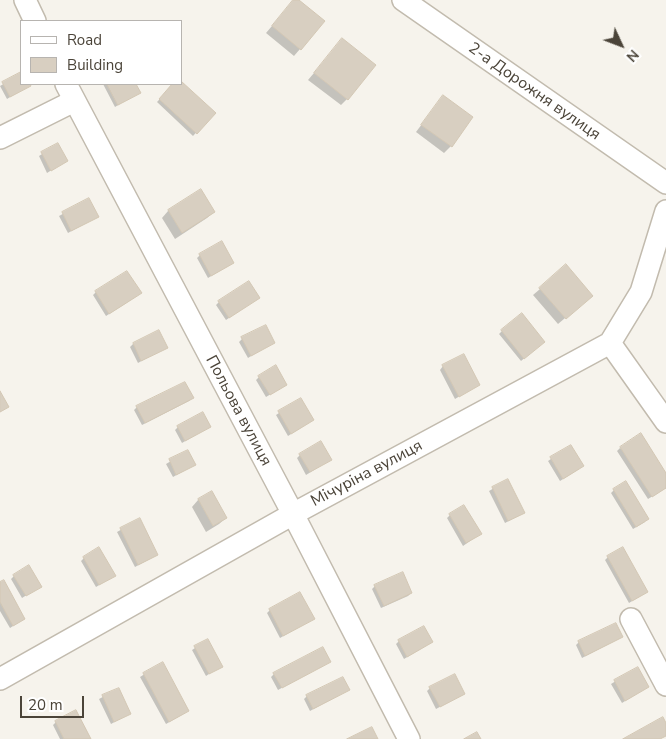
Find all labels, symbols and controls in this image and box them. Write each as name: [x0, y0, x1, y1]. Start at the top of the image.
legend: [20, 20, 182, 85]
north arrow: [596, 20, 646, 70]
text: Road: [67, 30, 102, 50]
street label: 2-а Дорожня вулиця: [464, 39, 604, 145]
text: N: [622, 45, 643, 66]
text: Building: [67, 55, 123, 75]
street label: Польова вулиця: [201, 352, 275, 470]
street label: Мічуріна вулиця: [308, 437, 426, 511]
scale bar: [22, 686, 86, 718]
text: 20 m: [28, 695, 63, 715]

